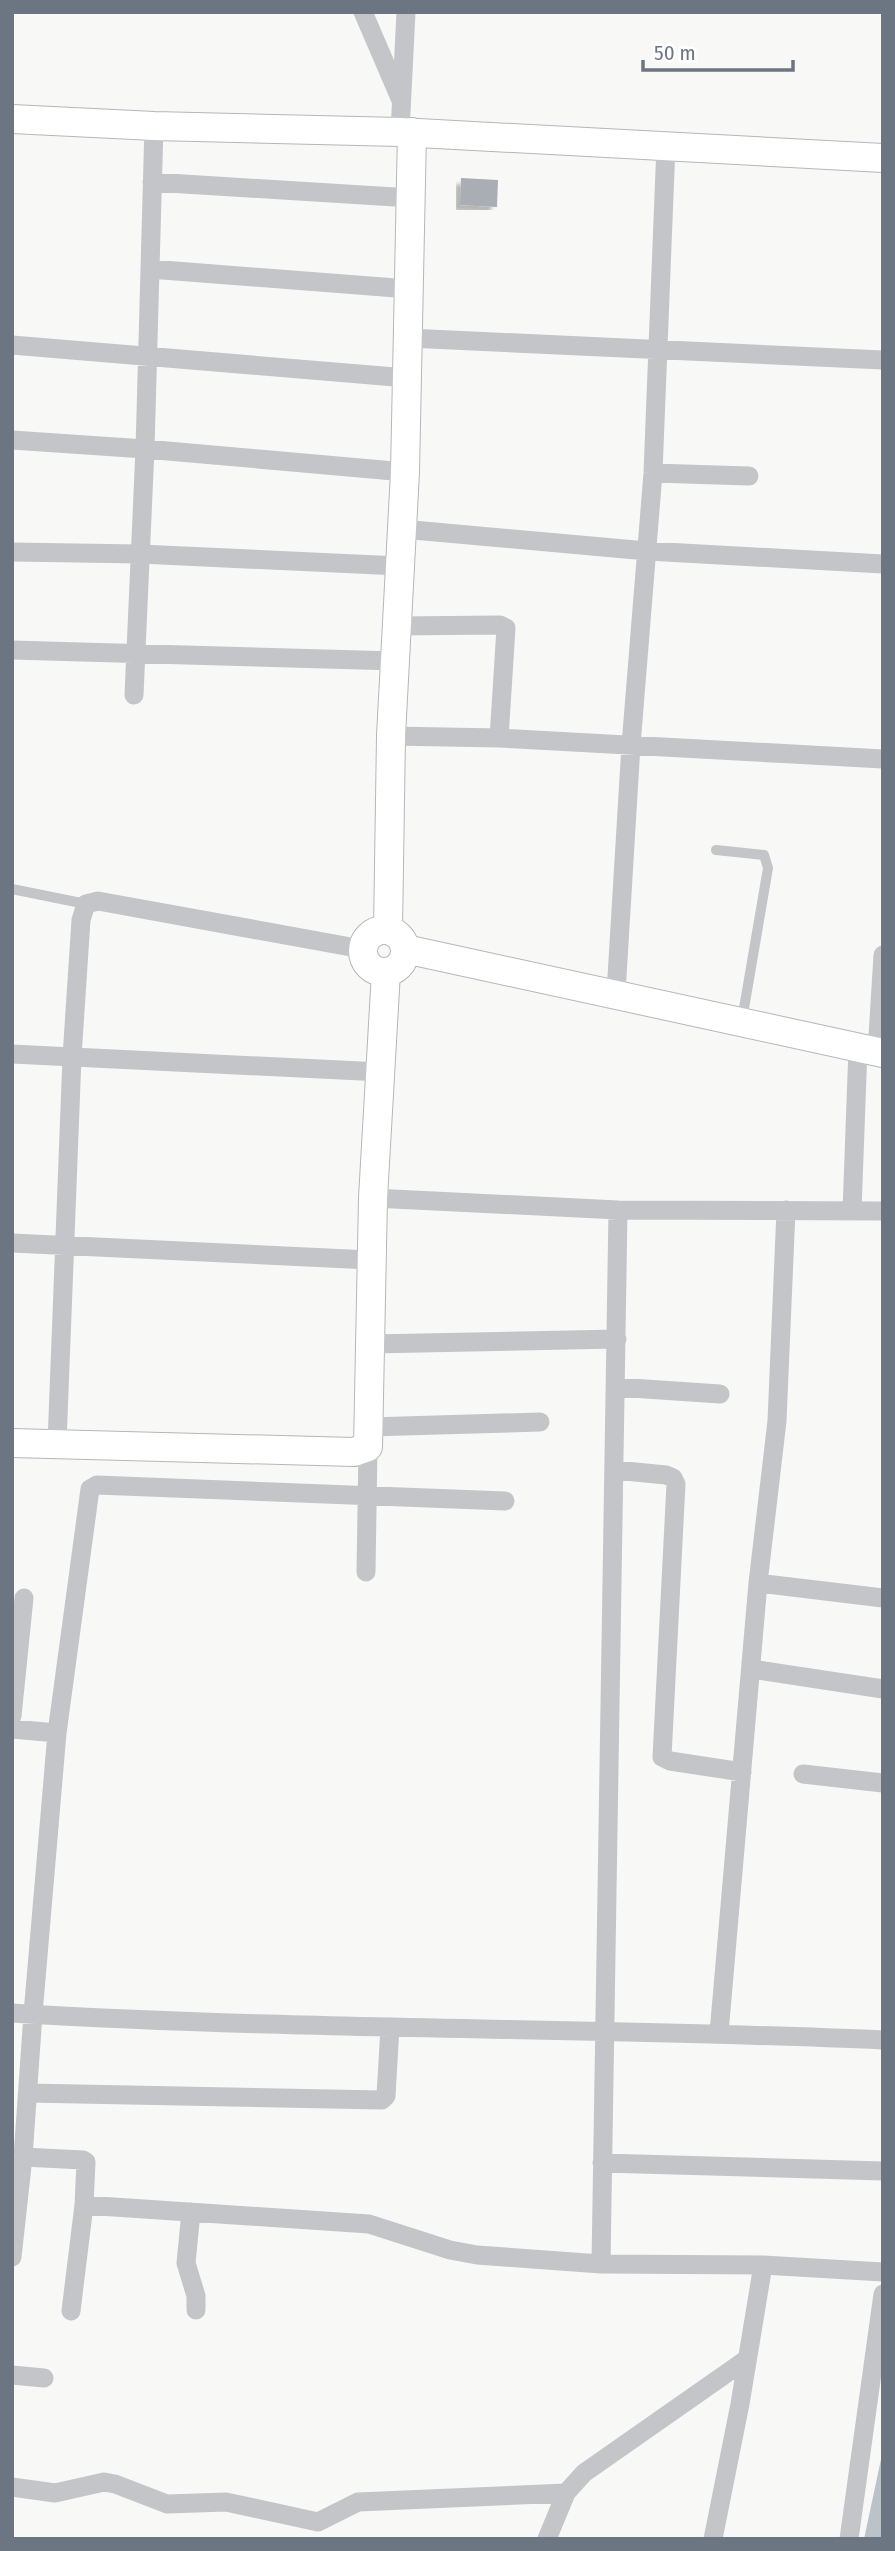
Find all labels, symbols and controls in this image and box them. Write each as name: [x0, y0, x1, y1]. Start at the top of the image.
scale bar: [643, 28, 794, 72]
text: 50 m: [654, 40, 696, 66]

